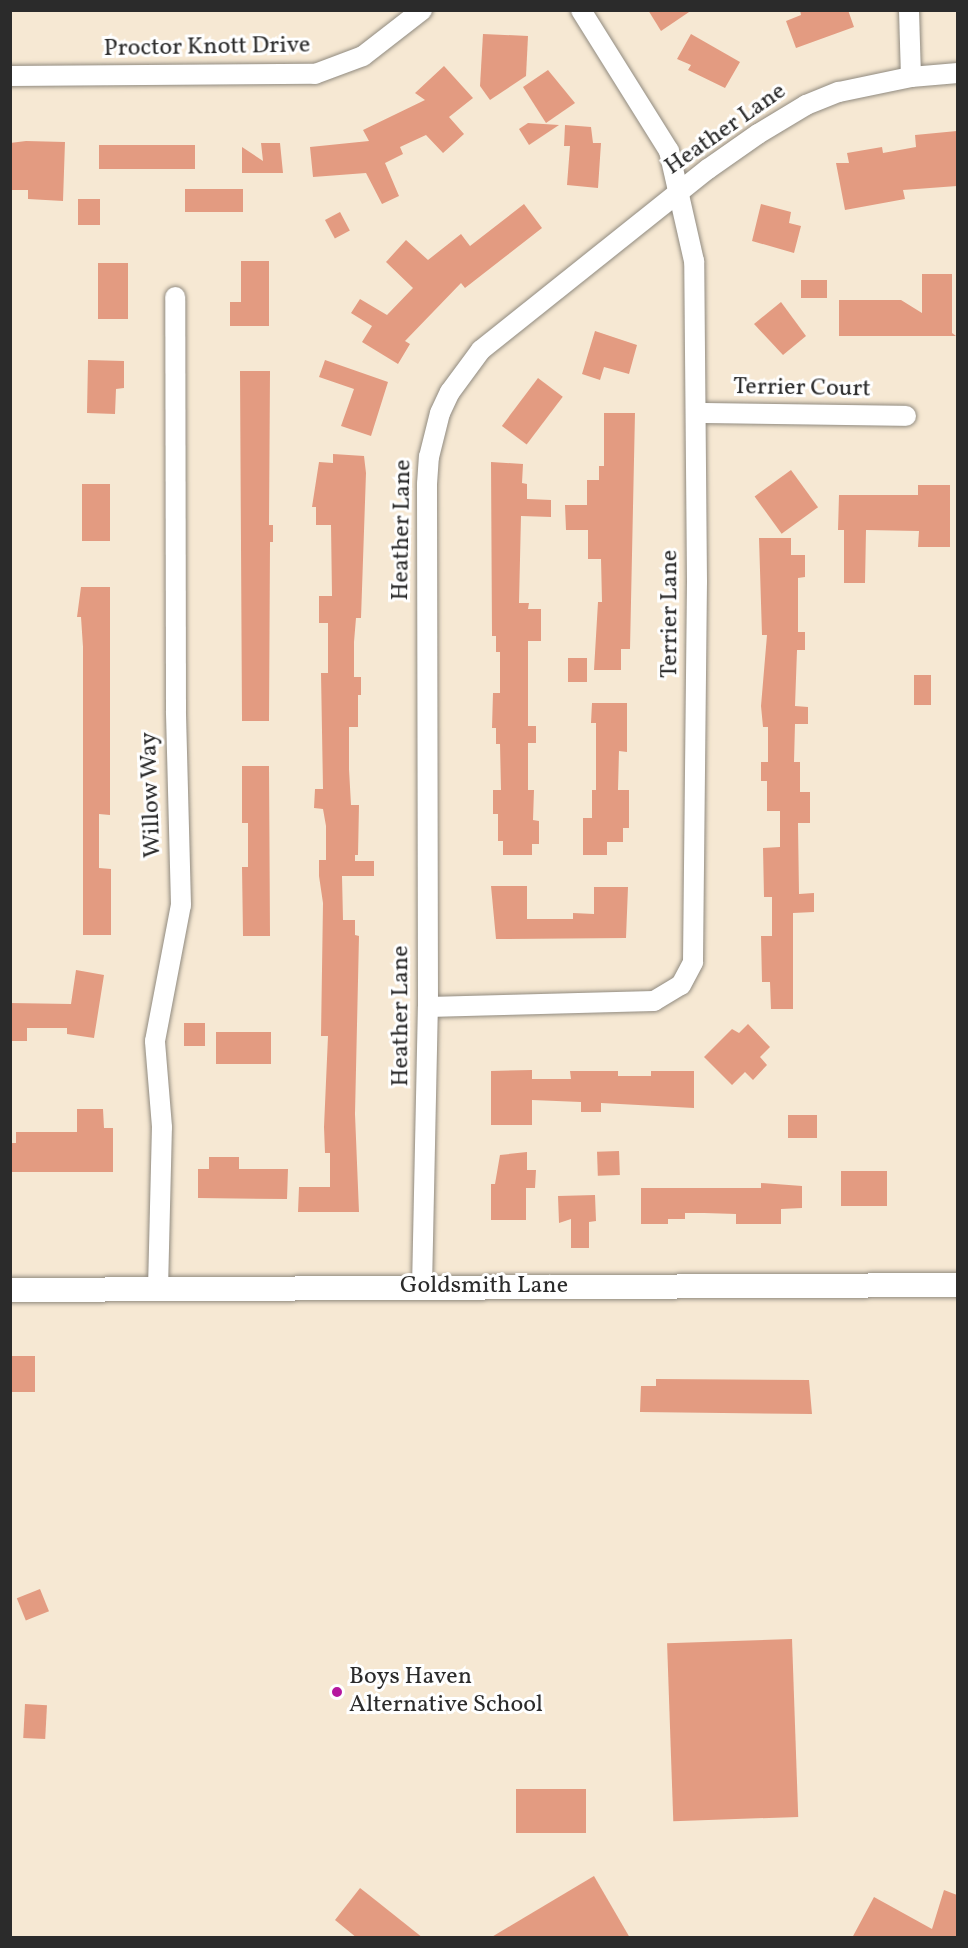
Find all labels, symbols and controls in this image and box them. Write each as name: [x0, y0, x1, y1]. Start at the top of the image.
street label: Proctor Knott Drive: [103, 32, 311, 64]
street label: Heather Lane: [660, 78, 792, 182]
street label: Terrier Court: [733, 373, 871, 405]
street label: Heather Lane: [387, 459, 419, 601]
street label: Terrier Lane: [657, 550, 685, 678]
street label: Willow Way: [135, 731, 169, 859]
street label: Heather Lane: [388, 945, 416, 1087]
street label: Goldsmith Lane: [400, 1273, 568, 1301]
place label: Boys Haven Alternative School: [349, 1664, 543, 1720]
marker: Boys Haven Alternative School: [330, 1685, 344, 1699]

